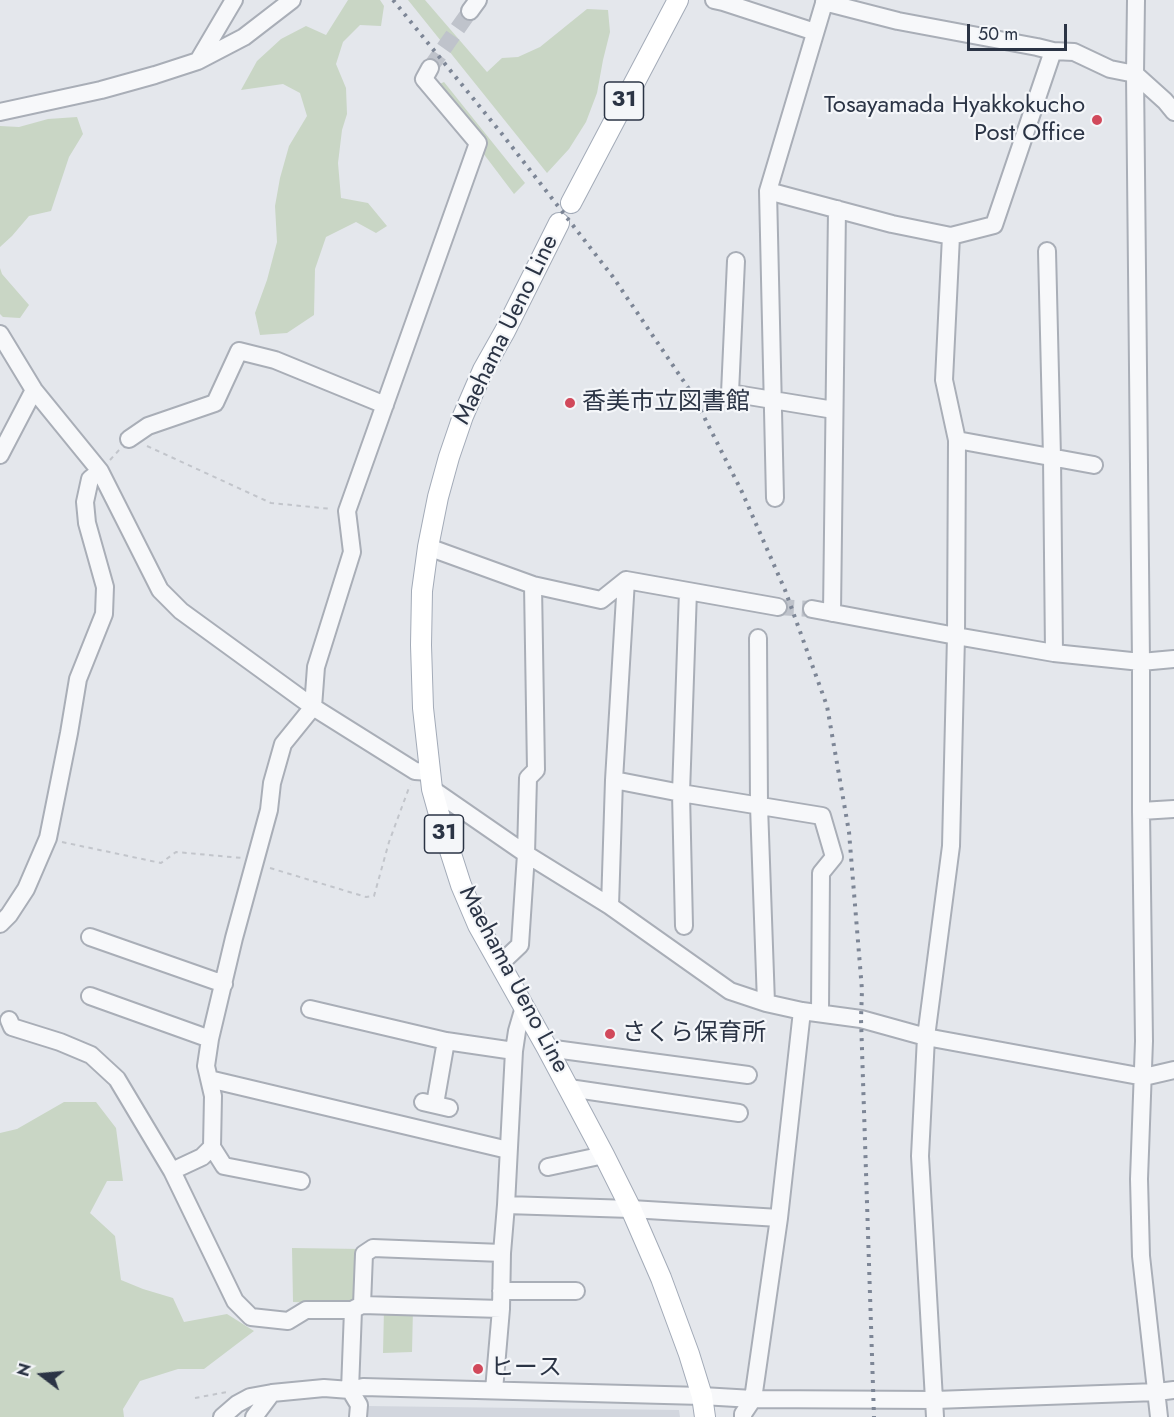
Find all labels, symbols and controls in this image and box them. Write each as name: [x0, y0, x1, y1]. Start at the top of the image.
scale bar: [970, 12, 1070, 50]
text: 50 m: [978, 21, 1018, 47]
road number: 31: [604, 82, 644, 120]
place label: Tosayamada Hyakkokucho Post Office: [824, 92, 1085, 148]
marker: Tosayamada Hyakkokucho Post Office: [1090, 113, 1104, 127]
street label: Maehama Ueno Line: [449, 231, 565, 429]
place label: 香美市立図書館: [582, 389, 750, 417]
marker: 香美市立図書館: [563, 396, 577, 410]
road number: 31: [424, 815, 464, 853]
street label: Maehama Ueno Line: [452, 882, 574, 1078]
place label: さくら保育所: [622, 1020, 766, 1048]
marker: さくら保育所: [603, 1027, 617, 1041]
north arrow: [12, 1345, 72, 1405]
place label: ヒース: [490, 1355, 562, 1383]
text: N: [11, 1361, 37, 1379]
marker: ヒース: [471, 1362, 485, 1376]

